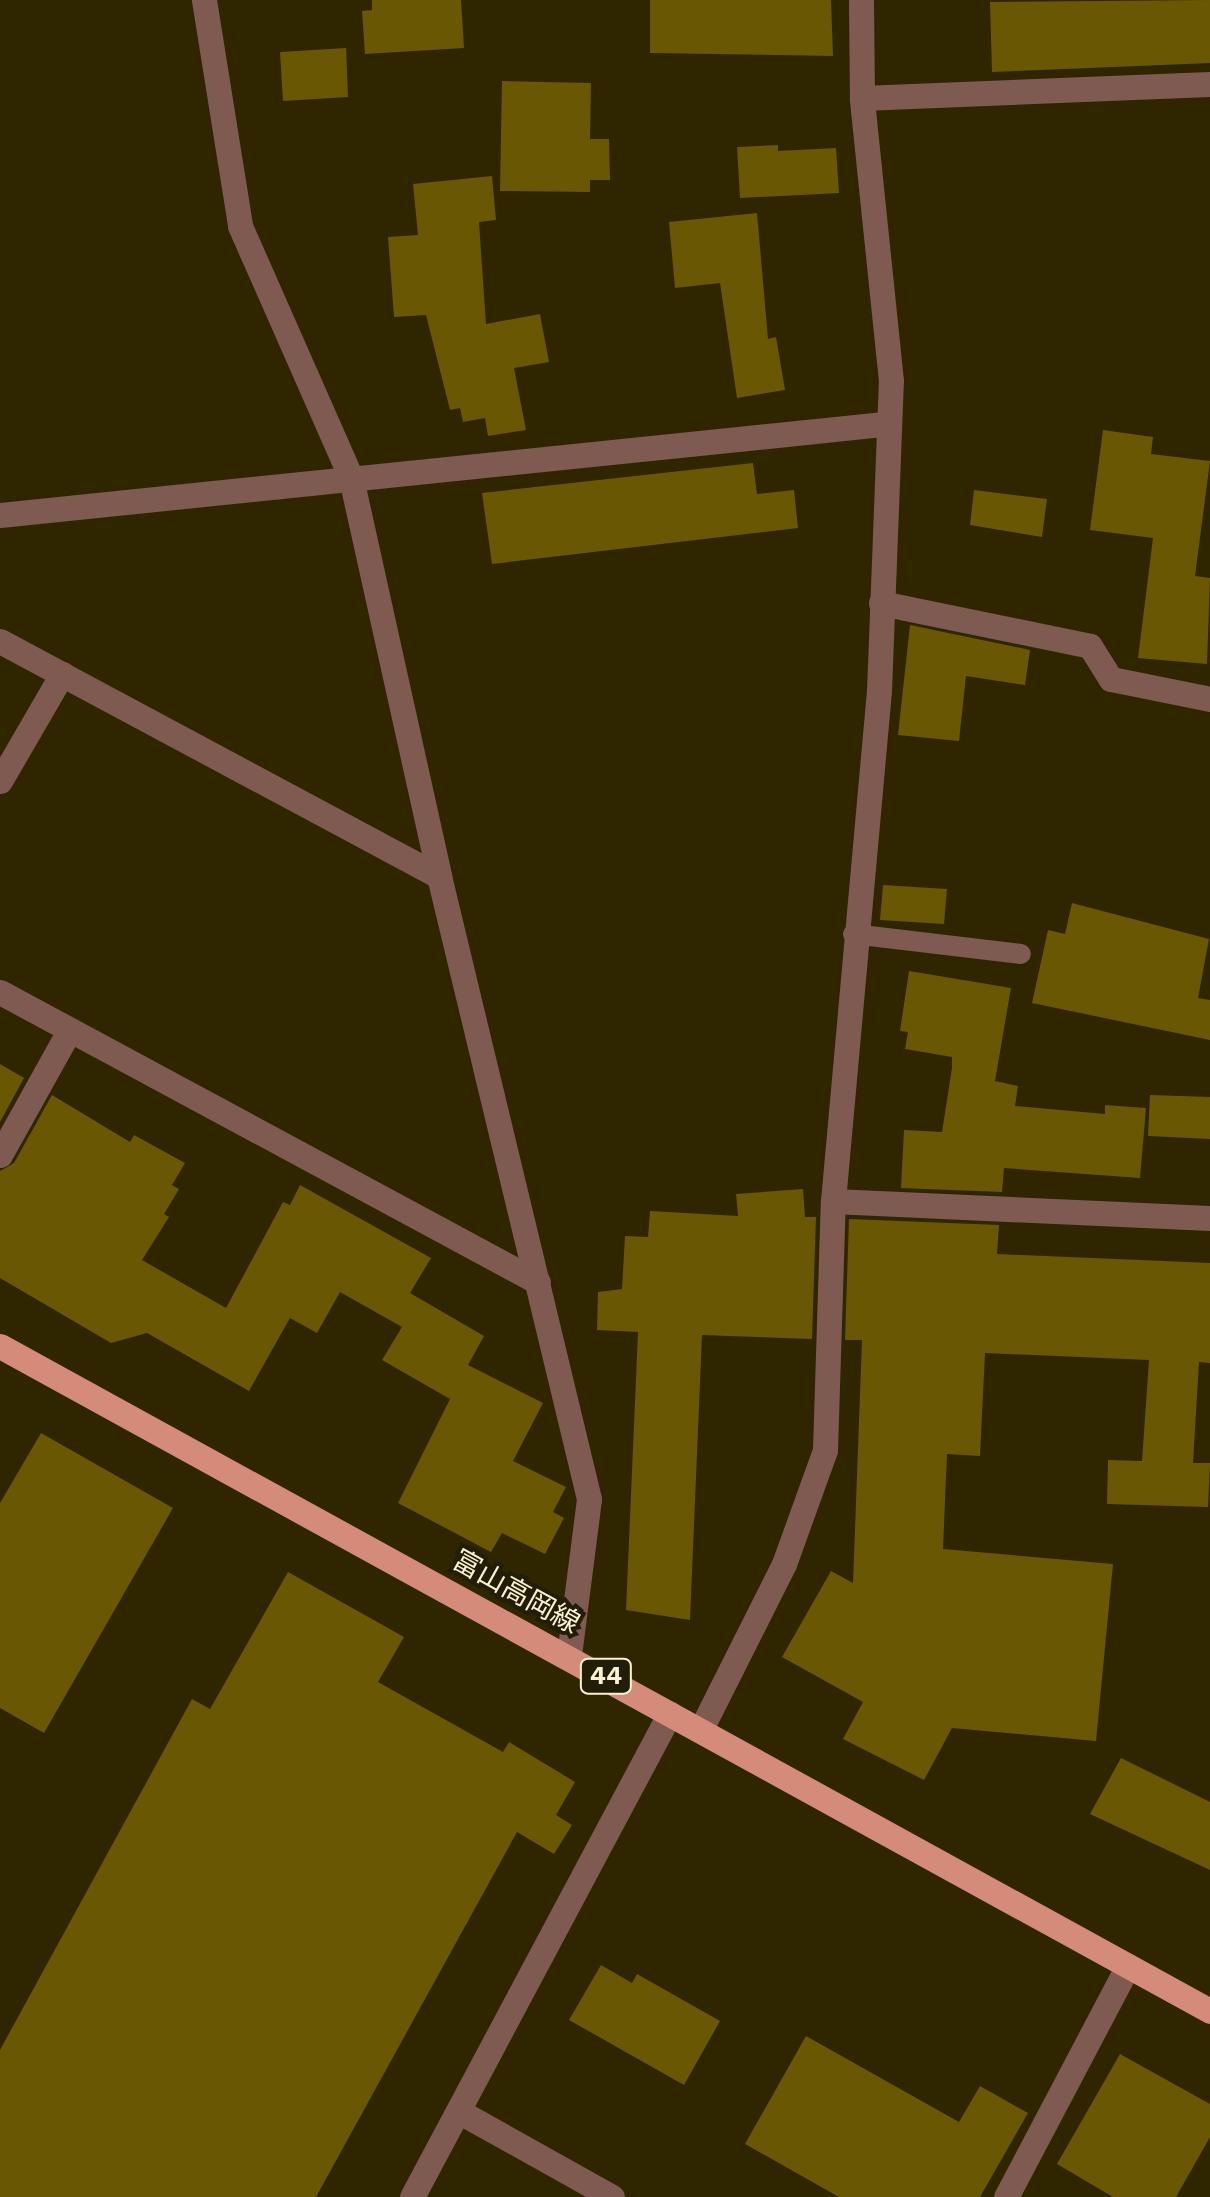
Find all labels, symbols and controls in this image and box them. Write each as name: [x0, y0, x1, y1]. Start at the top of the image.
street label: 富山高岡線: [447, 1543, 585, 1641]
road number: 44: [578, 1656, 634, 1696]

